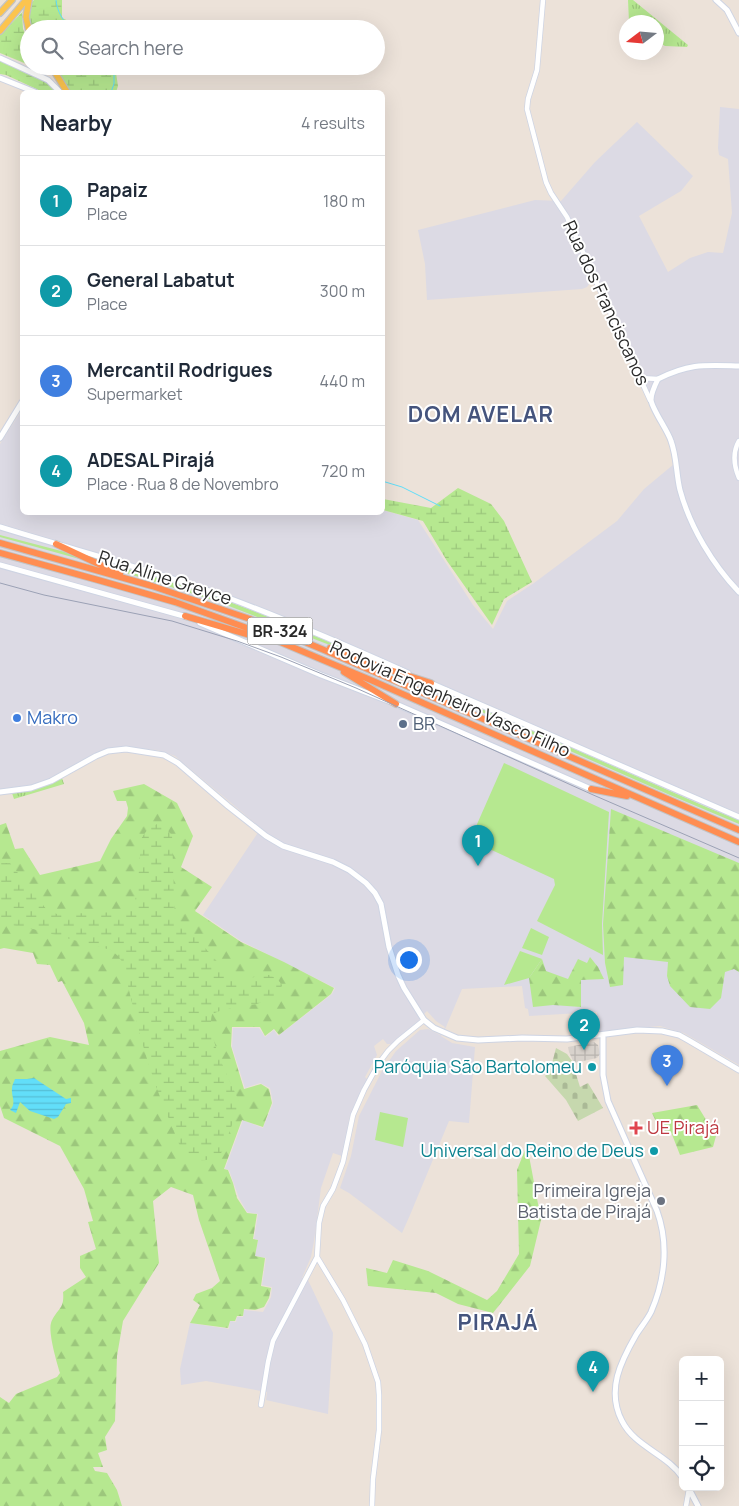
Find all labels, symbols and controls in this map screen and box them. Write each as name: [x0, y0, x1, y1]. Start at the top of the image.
north arrow: [619, 15, 664, 60]
search box: [20, 20, 385, 75]
icon: search: [38, 34, 66, 62]
text: Search here: [78, 35, 184, 61]
text: Nearby: [40, 109, 112, 137]
text: 4 results: [301, 112, 365, 134]
text: Papaiz: [87, 177, 148, 203]
text: 1: [52, 190, 60, 212]
text: 180 m: [323, 190, 365, 212]
text: Place: [87, 203, 127, 225]
street label: Rua dos Franciscanos: [558, 216, 656, 389]
text: General Labatut: [87, 267, 235, 293]
text: 2: [51, 280, 61, 302]
text: 300 m: [320, 280, 365, 302]
text: Place: [87, 293, 127, 315]
text: Mercantil Rodrigues: [87, 357, 273, 383]
text: 3: [51, 370, 61, 392]
text: 440 m: [319, 370, 365, 392]
text: Supermarket: [87, 383, 183, 405]
district label: DOM AVELAR: [408, 399, 554, 429]
text: ADESAL Pirajá: [87, 447, 214, 473]
text: 4: [51, 460, 61, 482]
text: 720 m: [321, 460, 365, 482]
text: Place · Rua 8 de Novembro: [87, 473, 279, 495]
street label: Rua Aline Greyce: [96, 544, 235, 610]
road number: BR-324: [248, 618, 312, 644]
street label: Rodovia Engenheiro Vasco Filho: [326, 634, 574, 762]
place label: Makro: [27, 705, 78, 729]
place label: BR: [413, 711, 435, 735]
marker: Makro: [11, 712, 23, 724]
marker: BR: [397, 718, 409, 730]
pin: 1: [462, 825, 494, 866]
your location: [396, 947, 422, 973]
pin: 2: [568, 1009, 600, 1050]
pin: 3: [651, 1045, 683, 1086]
place label: Paróquia São Bartolomeu: [374, 1054, 582, 1078]
marker: Paróquia São Bartolomeu: [586, 1061, 598, 1073]
place label: UE Pirajá: [647, 1115, 719, 1139]
marker: UE Pirajá: [629, 1121, 643, 1135]
place label: Universal do Reino de Deus: [420, 1138, 644, 1162]
marker: Universal do Reino de Deus: [648, 1145, 660, 1157]
place label: Primeira Igreja Batista de Pirajá: [518, 1178, 651, 1223]
marker: Primeira Igreja Batista de Pirajá: [655, 1195, 667, 1207]
district label: PIRAJÁ: [458, 1307, 538, 1337]
pin: 4: [577, 1351, 609, 1392]
map controls: [679, 1356, 724, 1491]
button: +: [679, 1356, 724, 1401]
button: −: [679, 1401, 724, 1446]
button: locate: [679, 1446, 724, 1491]

